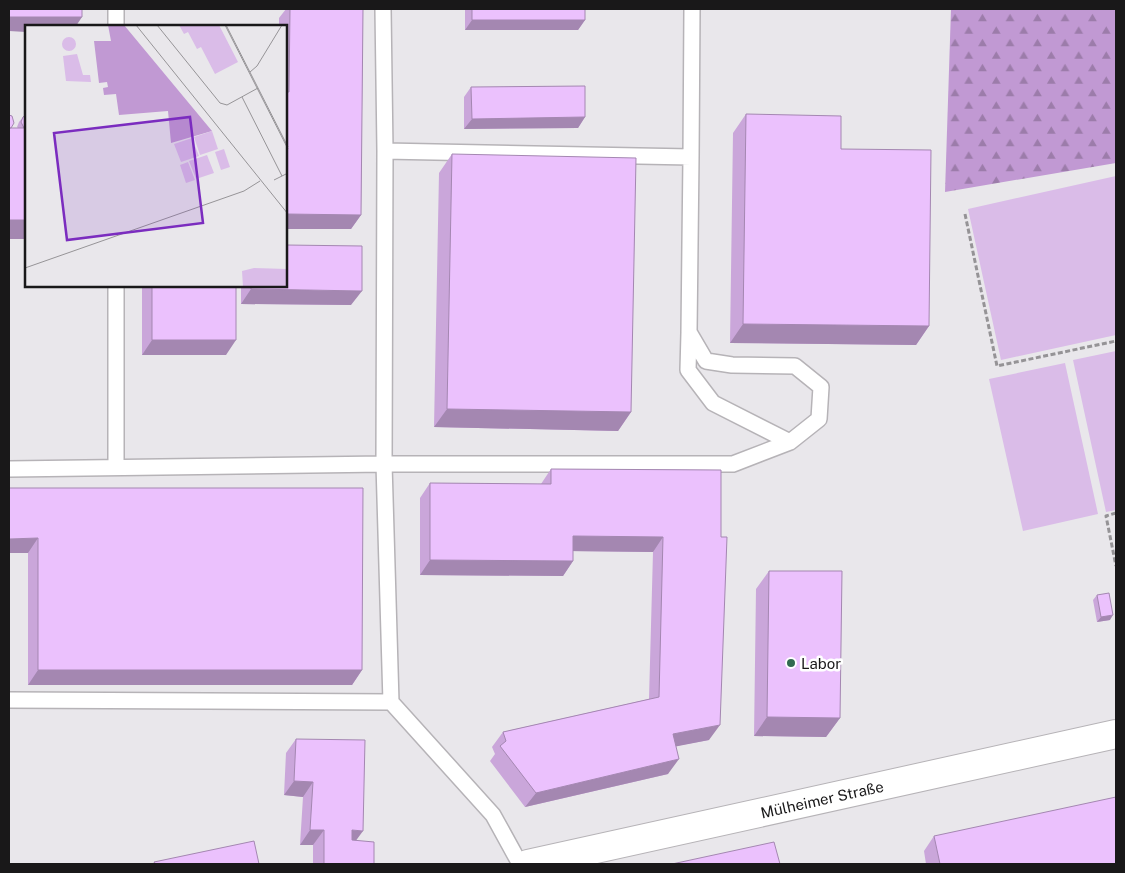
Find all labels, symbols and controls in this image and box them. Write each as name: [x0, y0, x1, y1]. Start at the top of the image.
inset map: [25, 25, 288, 288]
place label: Labor: [801, 655, 841, 672]
marker: Labor: [785, 657, 797, 669]
street label: Mülheimer Straße: [759, 777, 885, 821]

